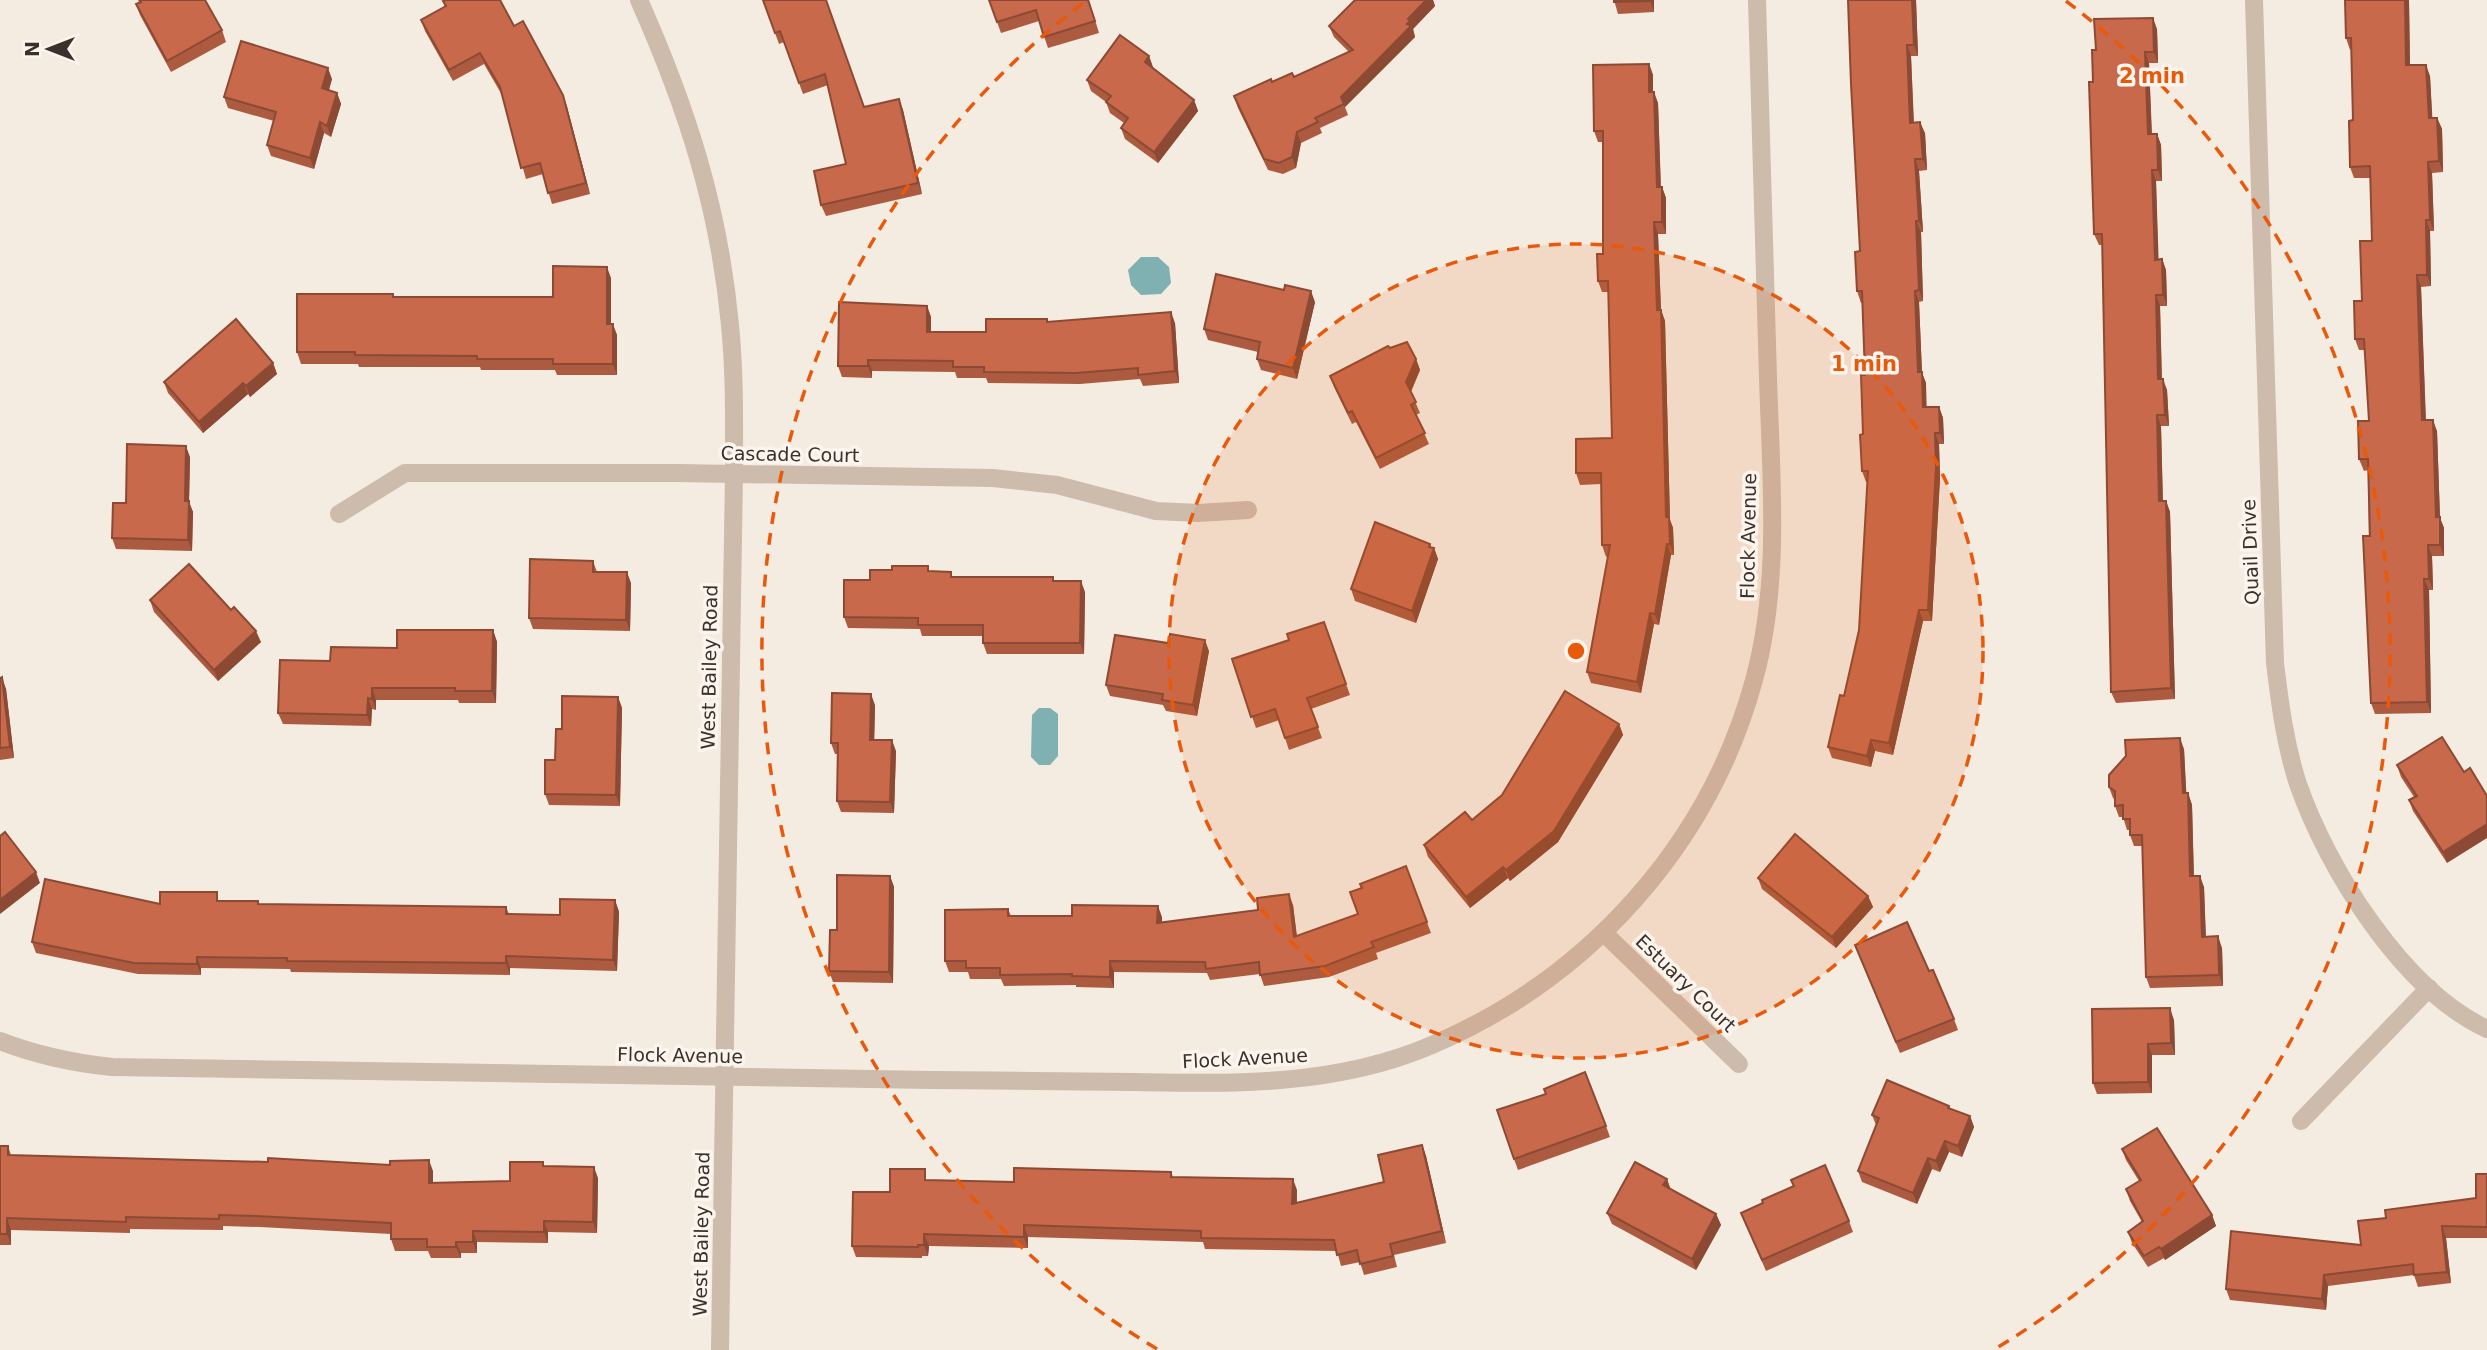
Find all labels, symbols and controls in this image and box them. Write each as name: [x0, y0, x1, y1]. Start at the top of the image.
north arrow: [14, 14, 84, 84]
text: N: [21, 41, 43, 57]
text: 2 min: [2119, 64, 2185, 88]
text: 1 min: [1831, 352, 1897, 376]
street label: Cascade Court: [720, 442, 860, 466]
street label: Flock Avenue: [1736, 473, 1760, 599]
street label: Quail Drive: [2237, 499, 2263, 605]
street label: West Bailey Road: [697, 585, 721, 749]
centre of rings: [1564, 639, 1588, 663]
street label: Estuary Court: [1631, 930, 1741, 1036]
street label: Flock Avenue: [617, 1043, 743, 1067]
street label: Flock Avenue: [1182, 1044, 1308, 1072]
street label: West Bailey Road: [689, 1152, 713, 1316]

